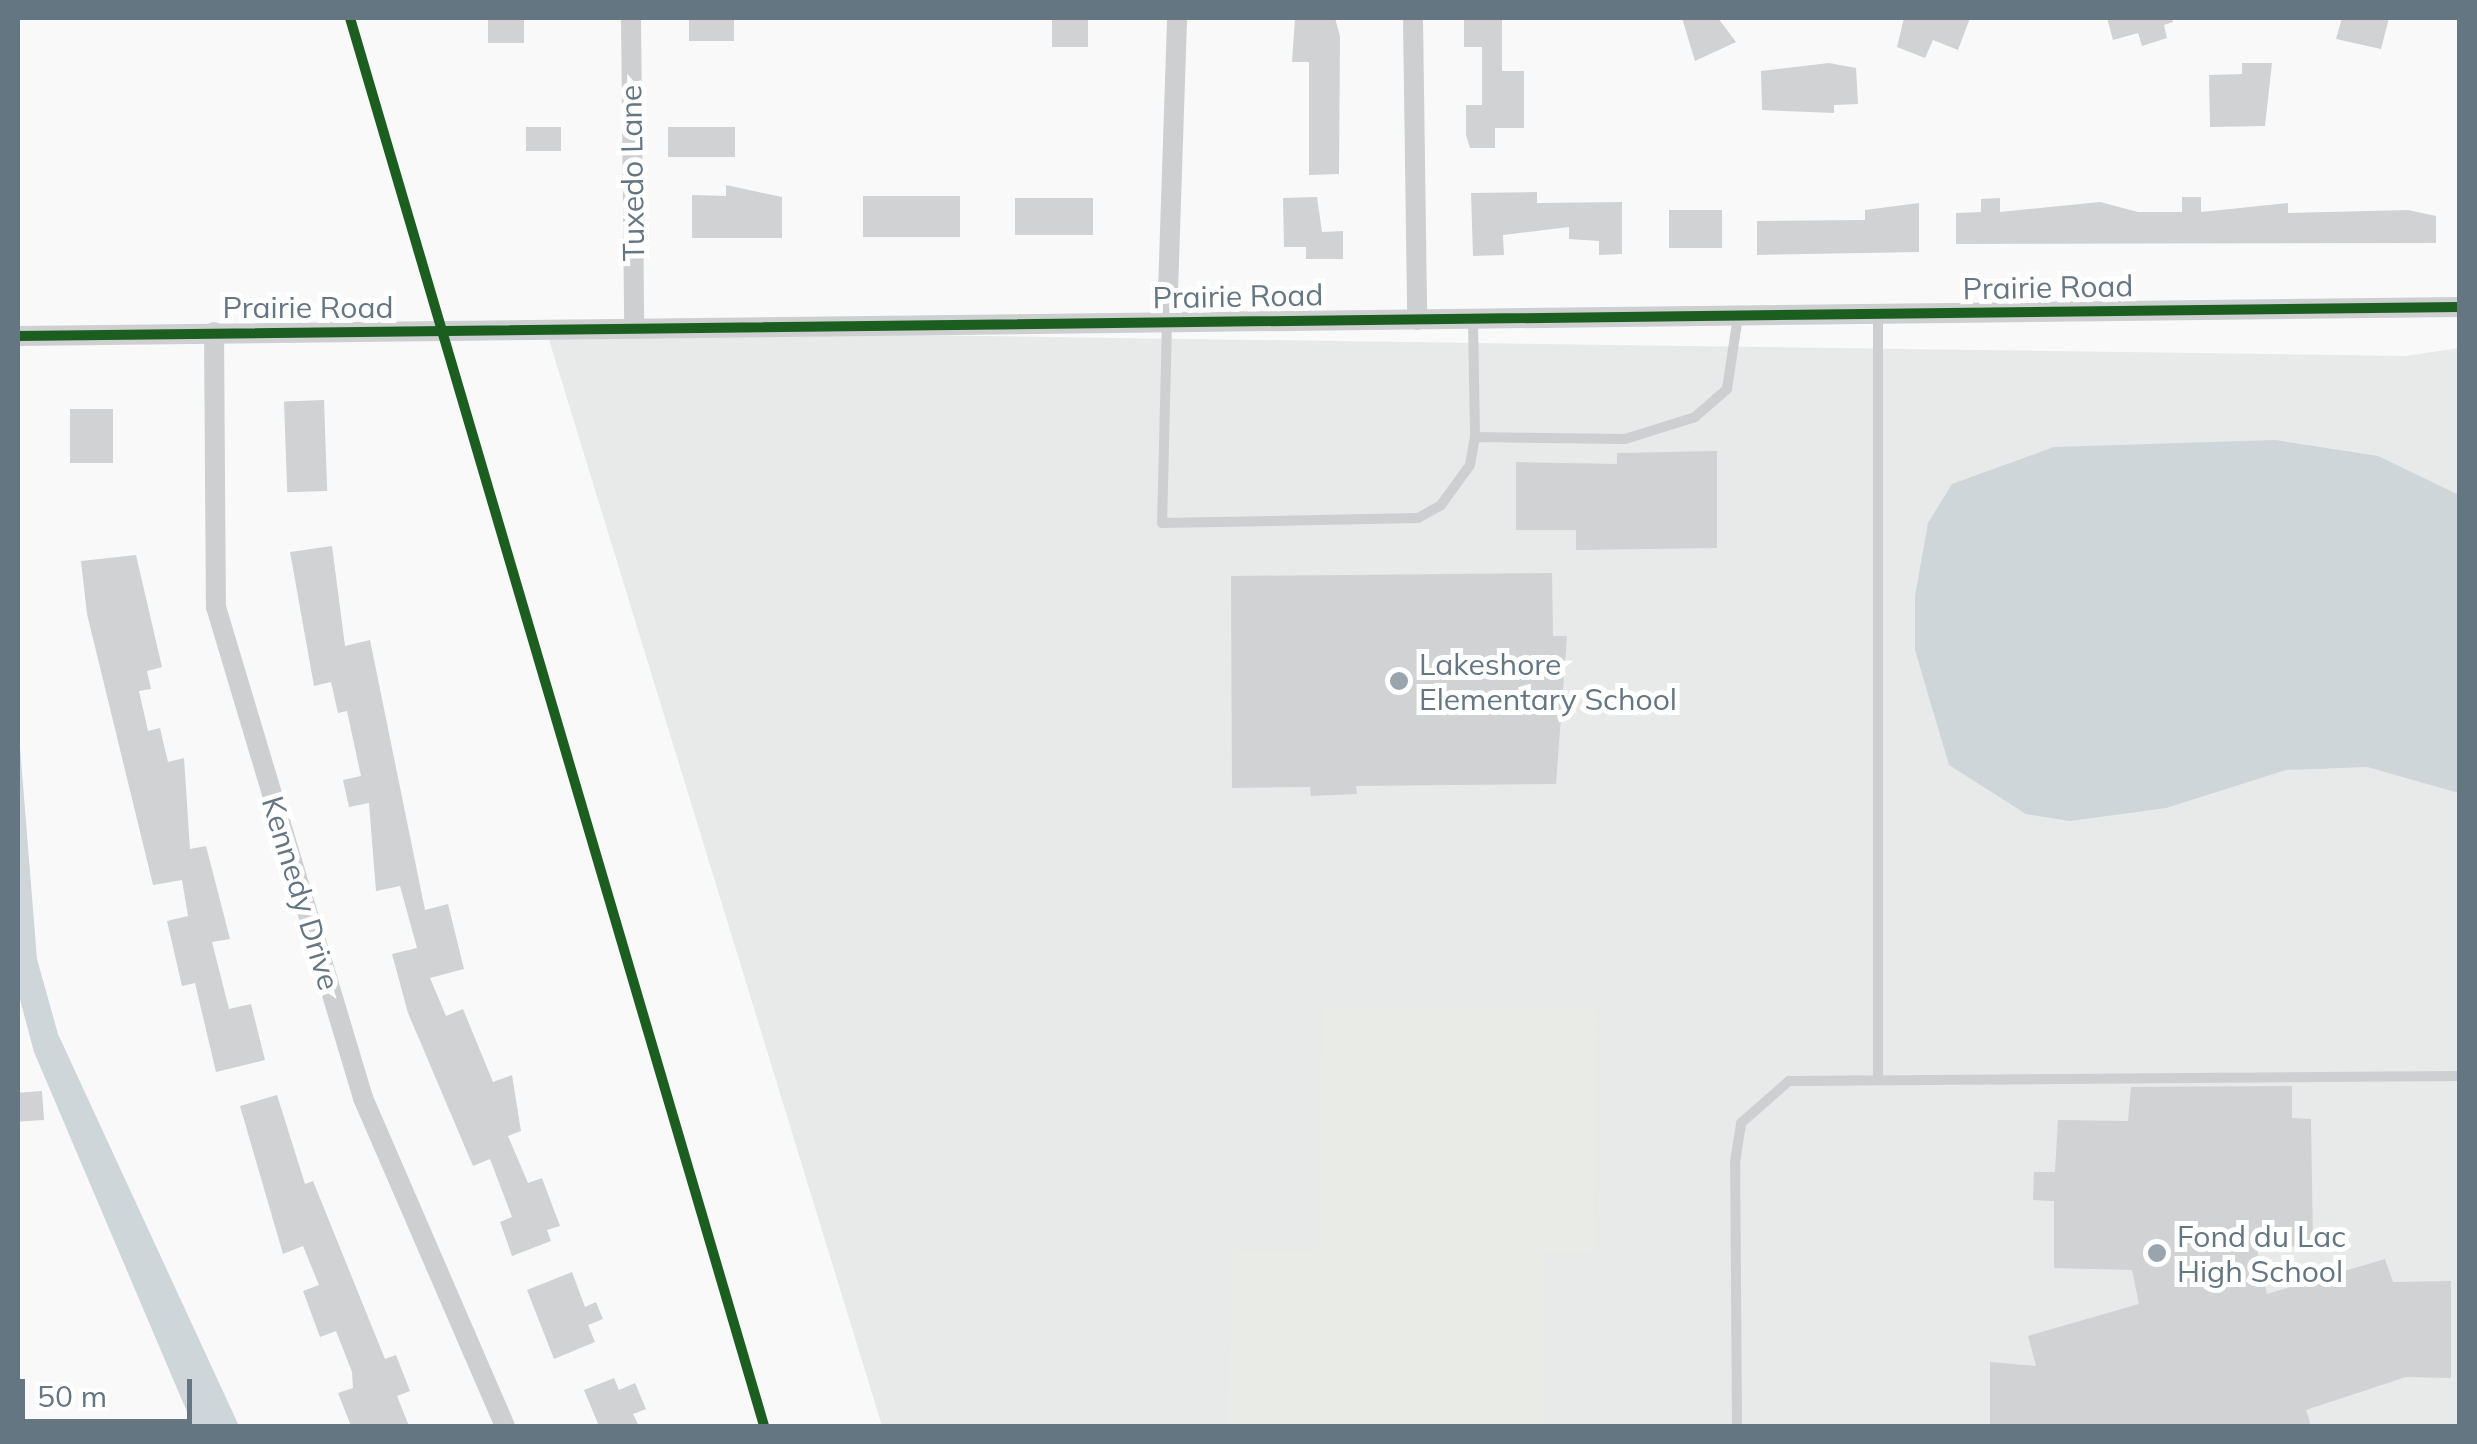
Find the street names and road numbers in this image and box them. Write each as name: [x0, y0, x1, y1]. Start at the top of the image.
street label: Tuxedo Lane: [612, 84, 652, 262]
street label: Prairie Road: [1962, 268, 2134, 306]
street label: Prairie Road: [1152, 277, 1324, 315]
street label: Prairie Road: [223, 289, 393, 325]
street label: Kennedy Drive: [254, 792, 348, 994]

